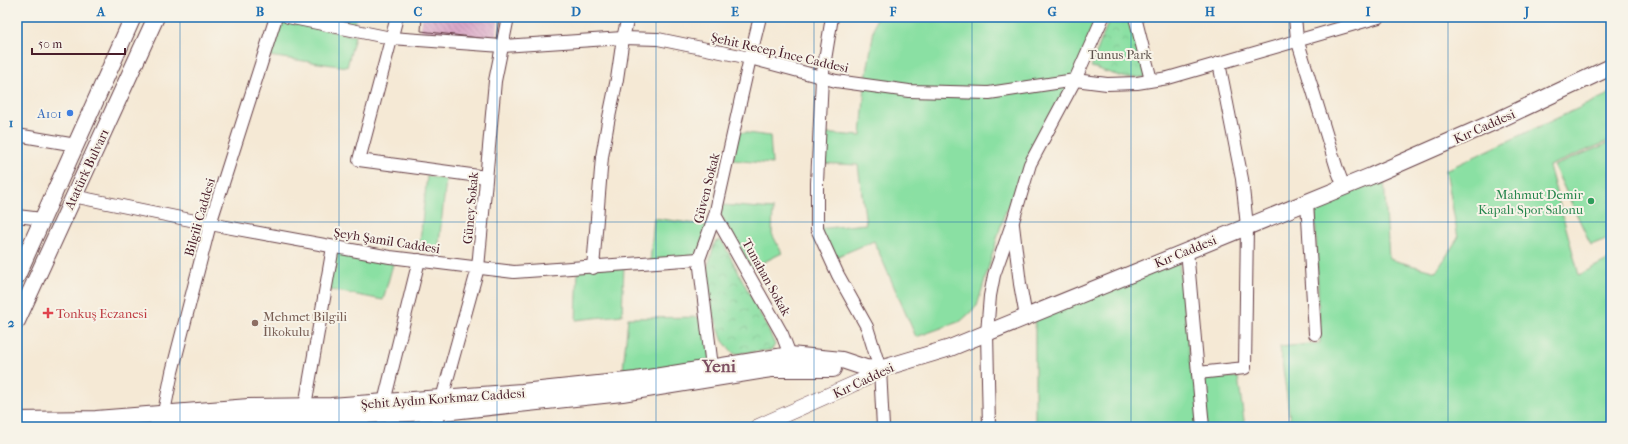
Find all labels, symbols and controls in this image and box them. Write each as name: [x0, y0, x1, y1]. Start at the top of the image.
text: A: [96, 4, 106, 19]
text: B: [256, 4, 265, 19]
text: C: [414, 4, 423, 19]
text: D: [571, 4, 581, 19]
text: E: [731, 4, 739, 19]
text: F: [889, 4, 897, 19]
text: G: [1047, 4, 1057, 19]
text: H: [1205, 4, 1216, 19]
text: I: [1365, 4, 1371, 19]
text: J: [1523, 4, 1530, 20]
street label: Şehit Recep İnce Caddesi: [710, 29, 850, 76]
scale bar: [32, 30, 125, 56]
text: 50 m: [38, 37, 62, 51]
park label: Tunus Park: [1088, 47, 1152, 62]
place label: A101: [36, 106, 62, 121]
street label: Kır Caddesi: [1451, 106, 1517, 147]
marker: A101: [65, 108, 75, 118]
text: 1: [9, 115, 14, 130]
street label: Atatürk Bulvarı: [61, 127, 112, 213]
street label: Güven Sokak: [690, 151, 723, 225]
street label: Güney Sokak: [460, 171, 481, 245]
street label: Bilgili Caddesi: [181, 176, 218, 258]
place label: Mahmut Demir Kapalı Spor Salonu: [1478, 187, 1584, 217]
marker: Mahmut Demir Kapalı Spor Salonu: [1586, 196, 1596, 206]
street label: Şeyh Şamil Caddesi: [333, 225, 441, 256]
street label: Kır Caddesi: [1152, 232, 1219, 271]
street label: Tunahan Sokak: [739, 236, 794, 319]
place label: Tonkuş Eczanesi: [56, 306, 147, 322]
marker: Tonkuş Eczanesi: [43, 308, 53, 318]
place label: Mehmet Bilgili İlkokulu: [263, 309, 347, 339]
text: 2: [8, 315, 15, 330]
marker: Mehmet Bilgili İlkokulu: [250, 318, 260, 328]
district label: Yeni: [701, 356, 737, 376]
street label: Kır Caddesi: [830, 360, 896, 401]
street label: Şehit Aydın Korkmaz Caddesi: [361, 385, 526, 412]

